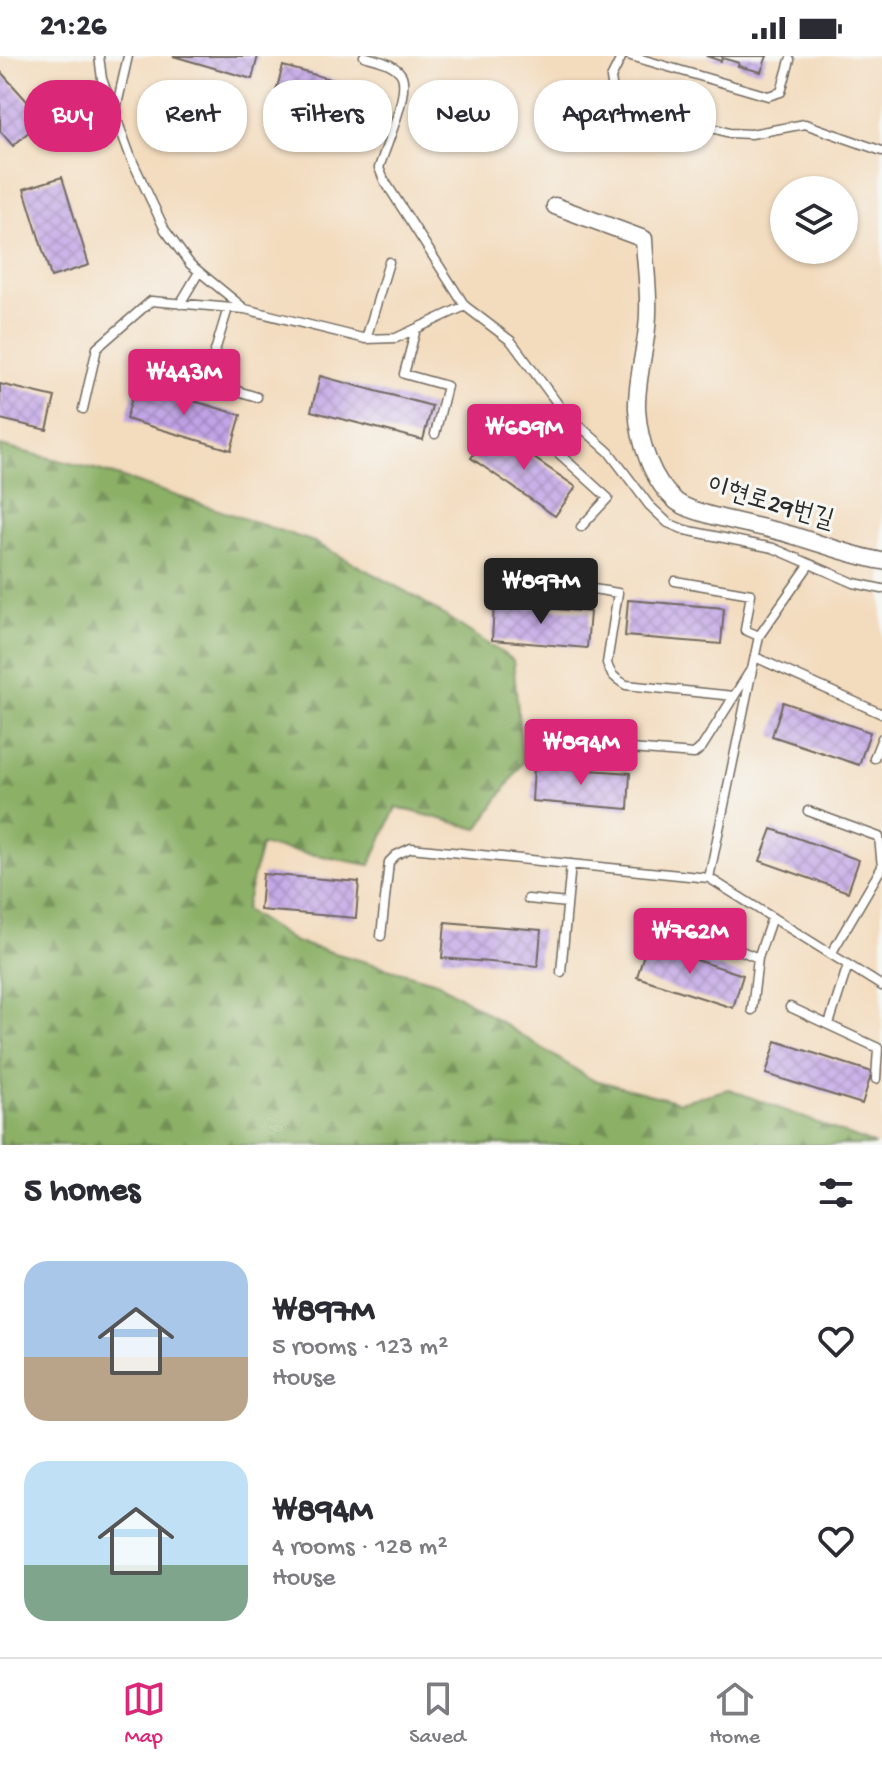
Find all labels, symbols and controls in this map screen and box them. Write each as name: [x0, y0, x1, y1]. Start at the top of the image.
text: 21:26: [40, 11, 106, 46]
chip: Buy: [24, 80, 121, 152]
chip: Rent: [137, 80, 247, 152]
chip: Filters: [263, 80, 392, 152]
chip: New: [408, 80, 518, 152]
chip: Apartment: [534, 80, 716, 152]
map controls: [770, 176, 858, 264]
button: layers: [770, 176, 858, 264]
pin: ₩443M: [128, 349, 240, 417]
text: ₩443M: [146, 359, 222, 390]
pin: ₩689M: [468, 404, 580, 472]
text: ₩689M: [485, 414, 563, 445]
street label: 이현로29번길: [703, 472, 837, 538]
pin: ₩897M: [485, 558, 597, 626]
text: ₩897M: [502, 568, 580, 599]
pin: ₩894M: [525, 719, 637, 787]
text: ₩894M: [543, 729, 619, 760]
pin: ₩762M: [634, 908, 746, 976]
text: ₩762M: [652, 918, 728, 949]
icon: filters: [814, 1171, 858, 1215]
text: 5 homes: [24, 1173, 140, 1213]
icon: home: [88, 1293, 184, 1389]
text: ₩897M: [272, 1293, 374, 1333]
icon: heart: [814, 1319, 858, 1363]
text: 5 rooms · 123 m²: [272, 1333, 448, 1364]
text: House: [272, 1364, 336, 1395]
icon: home: [88, 1493, 184, 1589]
text: ₩894M: [272, 1493, 373, 1533]
icon: heart: [814, 1519, 858, 1563]
text: 4 rooms · 128 m²: [272, 1533, 448, 1564]
text: House: [272, 1564, 336, 1595]
tab: Map: [122, 1677, 166, 1751]
tab: Saved: [409, 1677, 466, 1751]
tab: Home: [709, 1677, 760, 1751]

